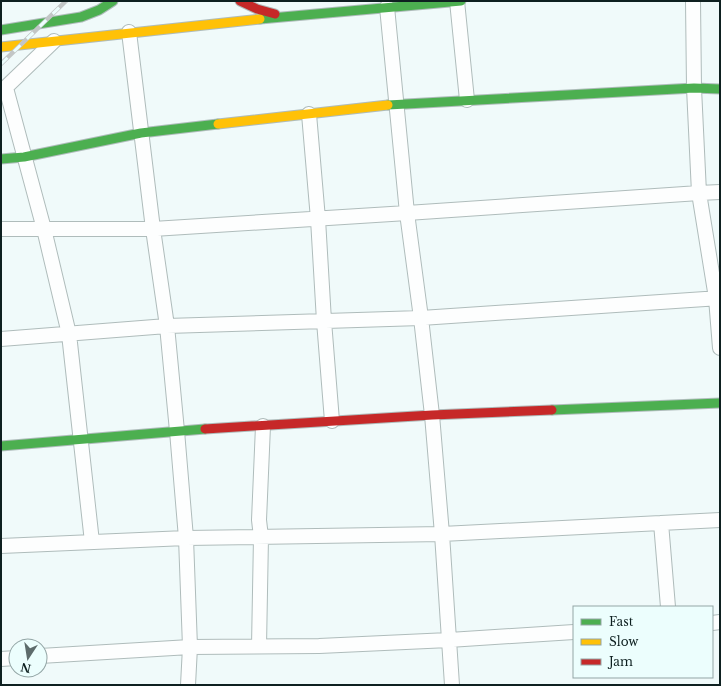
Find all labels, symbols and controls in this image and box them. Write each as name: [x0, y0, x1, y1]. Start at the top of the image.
legend: [573, 606, 713, 678]
text: Fast: [609, 614, 634, 629]
text: Slow: [609, 634, 639, 649]
north arrow: [8, 638, 48, 678]
text: Jam: [607, 654, 633, 669]
text: N: [19, 660, 32, 676]

